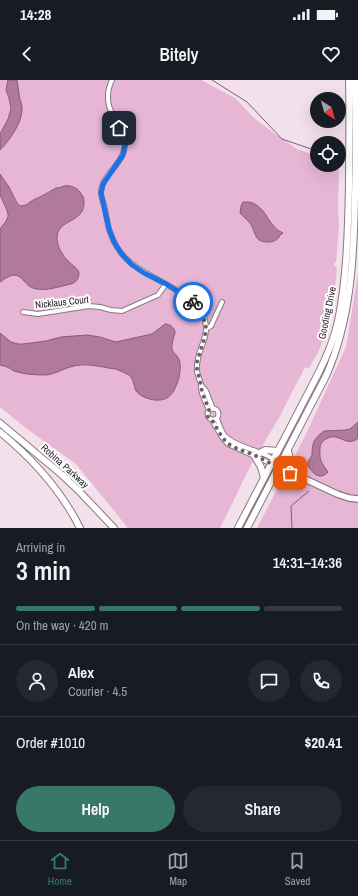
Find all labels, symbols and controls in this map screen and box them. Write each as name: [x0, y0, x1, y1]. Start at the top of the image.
text: 14:28: [20, 4, 51, 25]
text: Bitely: [159, 42, 199, 67]
icon: back: [16, 43, 38, 65]
icon: heart: [320, 43, 342, 65]
north arrow: [310, 92, 346, 128]
map controls: [310, 92, 346, 172]
pin: [102, 111, 136, 145]
icon: home: [108, 117, 130, 139]
button: locate: [310, 136, 346, 172]
courier: [173, 282, 213, 322]
street label: Gooding Drive: [315, 285, 339, 340]
icon: bike: [182, 291, 204, 313]
street label: Nicklaus Court: [35, 293, 90, 311]
street label: Robina Parkway: [38, 441, 92, 492]
pin: [273, 456, 307, 490]
icon: bag: [279, 462, 301, 484]
text: Arriving in: [16, 539, 65, 556]
text: 14:31–14:36: [273, 552, 342, 573]
text: 3 min: [16, 553, 71, 588]
text: On the way · 420 m: [16, 617, 108, 634]
button: person: [16, 660, 58, 702]
button: chat: [248, 660, 290, 702]
button: phone: [300, 660, 342, 702]
text: Alex: [68, 662, 94, 683]
text: Courier · 4.5: [68, 683, 127, 700]
text: Order #1010: [16, 732, 85, 753]
text: $20.41: [304, 732, 342, 753]
button: Help: [16, 786, 175, 832]
button: Share: [183, 786, 342, 832]
tab: Home: [48, 850, 72, 888]
tab: Map: [167, 850, 189, 888]
tab: Saved: [285, 850, 310, 888]

